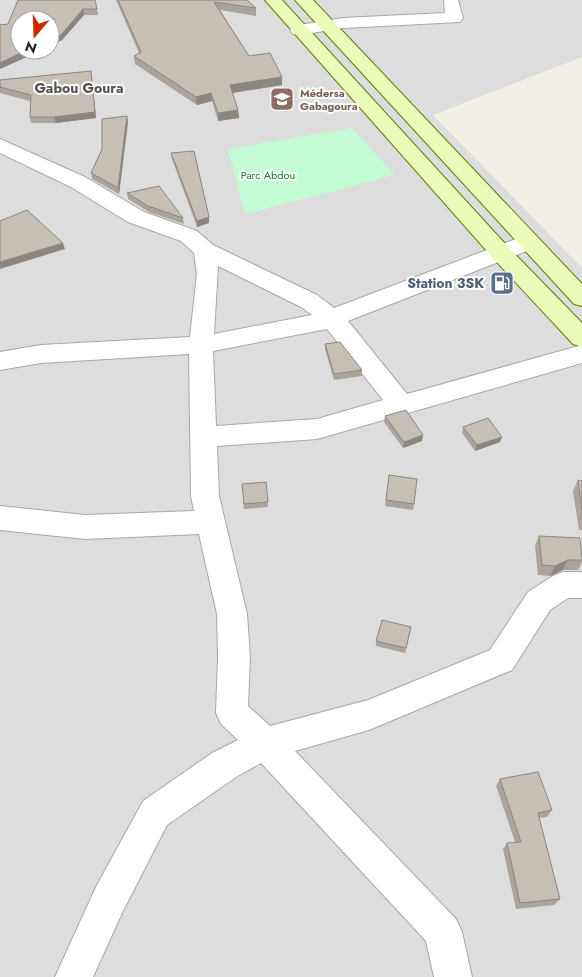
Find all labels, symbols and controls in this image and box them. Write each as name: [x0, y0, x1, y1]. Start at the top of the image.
north arrow: [10, 10, 60, 60]
text: N: [22, 36, 39, 59]
district label: Gabou Goura: [34, 78, 124, 98]
place label: Médersa Gabagoura: [300, 85, 358, 114]
school or university icon: Médersa Gabagoura: [269, 86, 295, 112]
park label: Parc Abdou: [241, 167, 295, 183]
fuel station icon: Station 3SK: [489, 270, 515, 296]
place label: Station 3SK: [407, 273, 484, 293]

